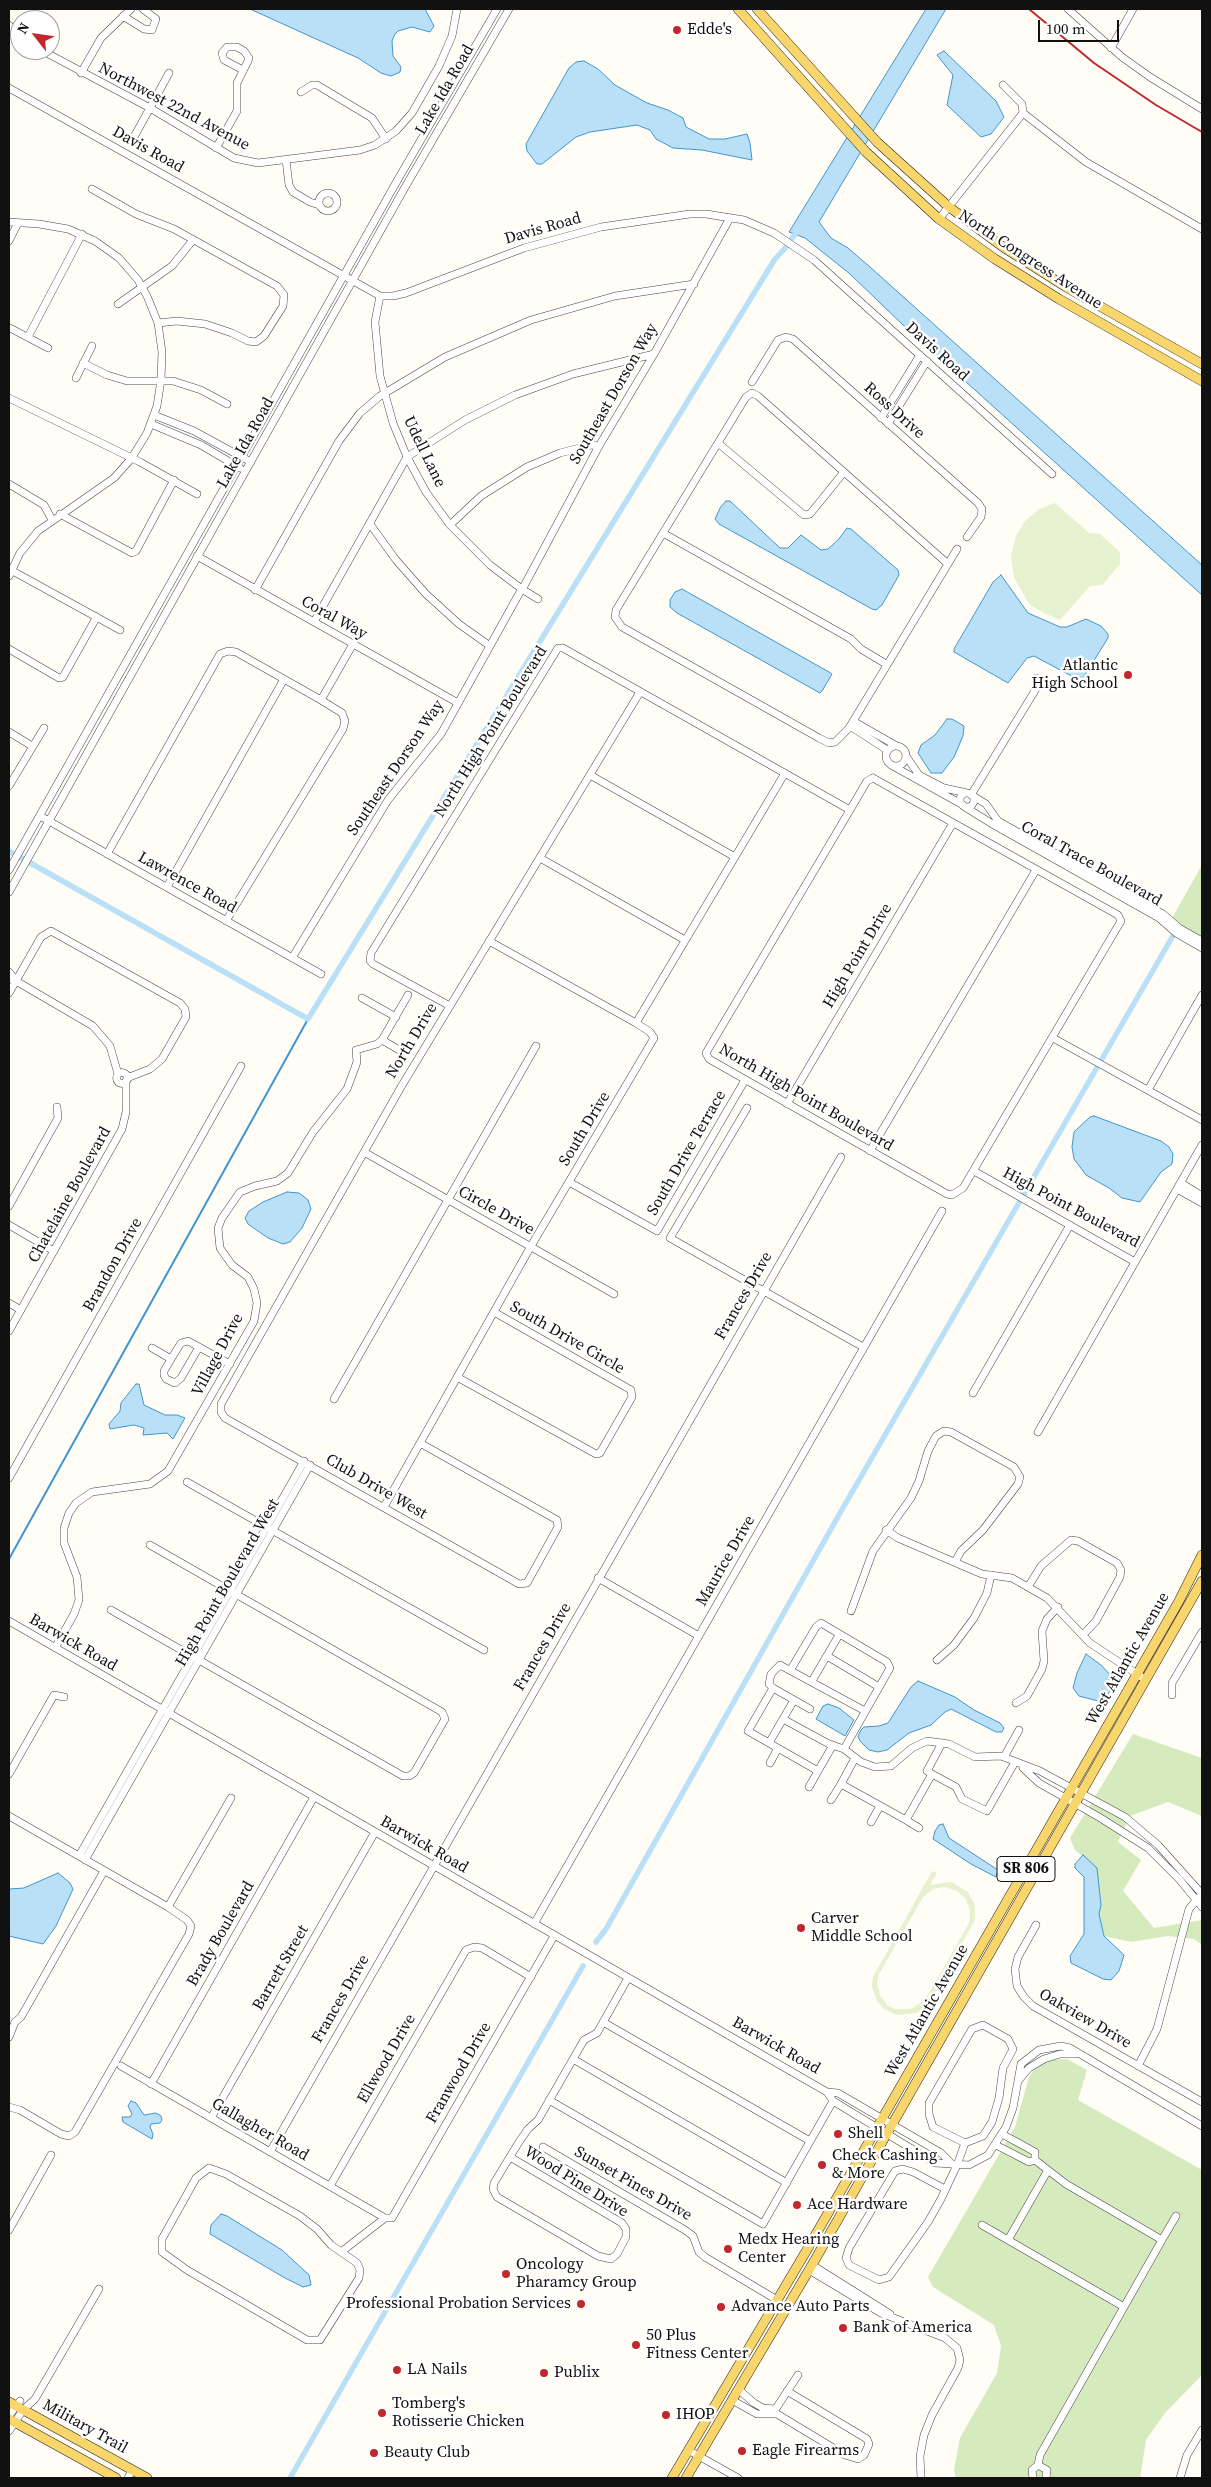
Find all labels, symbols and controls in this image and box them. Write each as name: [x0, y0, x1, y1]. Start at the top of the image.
north arrow: [10, 10, 60, 60]
scale bar: [1041, 10, 1122, 42]
text: 100 m: [1046, 18, 1086, 39]
text: N: [12, 19, 34, 37]
place label: Edde's: [687, 20, 732, 40]
marker: Edde's: [671, 24, 683, 36]
street label: Lake Ida Road: [412, 42, 478, 138]
street label: Northwest 22nd Avenue: [95, 59, 253, 155]
street label: Davis Road: [109, 122, 187, 178]
street label: North Congress Avenue: [954, 206, 1106, 314]
street label: Davis Road: [502, 209, 584, 249]
street label: Davis Road: [901, 318, 973, 386]
street label: Southeast Dorson Way: [566, 320, 662, 468]
street label: Ross Drive: [860, 379, 928, 443]
street label: Lake Ida Road: [213, 394, 279, 492]
street label: Udell Lane: [399, 413, 449, 491]
street label: Coral Way: [298, 592, 370, 644]
street label: North High Point Boulevard: [430, 643, 552, 821]
place label: Atlantic High School: [1032, 656, 1118, 694]
marker: Atlantic High School: [1122, 669, 1134, 681]
street label: Southeast Dorson Way: [343, 697, 449, 839]
street label: Coral Trace Boulevard: [1017, 817, 1165, 911]
street label: Lawrence Road: [134, 848, 240, 918]
street label: High Point Drive: [819, 900, 897, 1012]
street label: North Drive: [382, 1000, 442, 1082]
street label: North High Point Boulevard: [715, 1040, 897, 1156]
street label: South Drive Terrace: [643, 1087, 731, 1219]
street label: South Drive: [555, 1088, 615, 1170]
street label: Chatelaine Boulevard: [25, 1124, 115, 1266]
street label: High Point Boulevard: [999, 1164, 1143, 1252]
street label: Circle Drive: [454, 1182, 538, 1240]
street label: Brandon Drive: [79, 1215, 147, 1315]
street label: Frances Drive: [711, 1249, 777, 1343]
street label: South Drive Circle: [506, 1297, 628, 1379]
street label: Village Drive: [188, 1310, 248, 1400]
street label: Club Drive West: [322, 1450, 430, 1524]
street label: High Point Boulevard West: [172, 1496, 284, 1670]
street label: Maurice Drive: [692, 1512, 760, 1610]
street label: West Atlantic Avenue: [1082, 1589, 1174, 1729]
street label: Frances Drive: [510, 1600, 576, 1694]
street label: Barwick Road: [26, 1610, 120, 1676]
street label: Barwick Road: [377, 1812, 471, 1878]
road number: SR 806: [997, 1856, 1055, 1882]
street label: Brady Boulevard: [183, 1878, 259, 1990]
place label: Carver Middle School: [811, 1909, 913, 1947]
street label: Barrett Street: [249, 1922, 313, 2014]
marker: Carver Middle School: [795, 1922, 807, 1934]
street label: West Atlantic Avenue: [881, 1941, 973, 2081]
street label: Frances Drive: [308, 1952, 374, 2046]
street label: Oakview Drive: [1035, 1985, 1135, 2053]
street label: Ellwood Drive: [354, 2011, 420, 2107]
street label: Barwick Road: [729, 2013, 823, 2079]
street label: Franwood Drive: [422, 2019, 496, 2127]
street label: Gallagher Road: [208, 2094, 312, 2166]
place label: Shell: [848, 2124, 883, 2144]
marker: Shell: [832, 2128, 844, 2140]
street label: Wood Pine Drive: [520, 2142, 632, 2222]
street label: Sunset Pines Drive: [571, 2143, 695, 2225]
place label: Check Cashing & More: [832, 2146, 937, 2184]
marker: Check Cashing & More: [816, 2159, 828, 2171]
place label: Ace Hardware: [807, 2195, 908, 2215]
marker: Ace Hardware: [791, 2199, 803, 2211]
place label: Medx Hearing Center: [738, 2230, 839, 2268]
marker: Medx Hearing Center: [722, 2243, 734, 2255]
place label: Oncology Pharamcy Group: [516, 2255, 637, 2293]
marker: Oncology Pharamcy Group: [500, 2268, 512, 2280]
place label: Professional Probation Services: [346, 2294, 571, 2314]
place label: Advance Auto Parts: [731, 2297, 870, 2317]
marker: Professional Probation Services: [575, 2298, 587, 2310]
marker: Advance Auto Parts: [715, 2301, 727, 2313]
place label: Bank of America: [853, 2318, 972, 2338]
marker: Bank of America: [837, 2322, 849, 2334]
place label: 50 Plus Fitness Center: [646, 2326, 749, 2364]
marker: 50 Plus Fitness Center: [630, 2339, 642, 2351]
place label: LA Nails: [407, 2360, 467, 2380]
place label: Publix: [554, 2363, 600, 2383]
marker: LA Nails: [391, 2364, 403, 2376]
marker: Publix: [538, 2367, 550, 2379]
place label: Tomberg's Rotisserie Chicken: [392, 2394, 525, 2432]
street label: Military Trail: [39, 2396, 131, 2458]
place label: IHOP: [676, 2405, 715, 2425]
marker: Tomberg's Rotisserie Chicken: [376, 2407, 388, 2419]
marker: IHOP: [660, 2409, 672, 2421]
place label: Eagle Firearms: [752, 2441, 859, 2461]
place label: Beauty Club: [384, 2443, 470, 2463]
marker: Eagle Firearms: [736, 2445, 748, 2457]
marker: Beauty Club: [368, 2447, 380, 2459]

